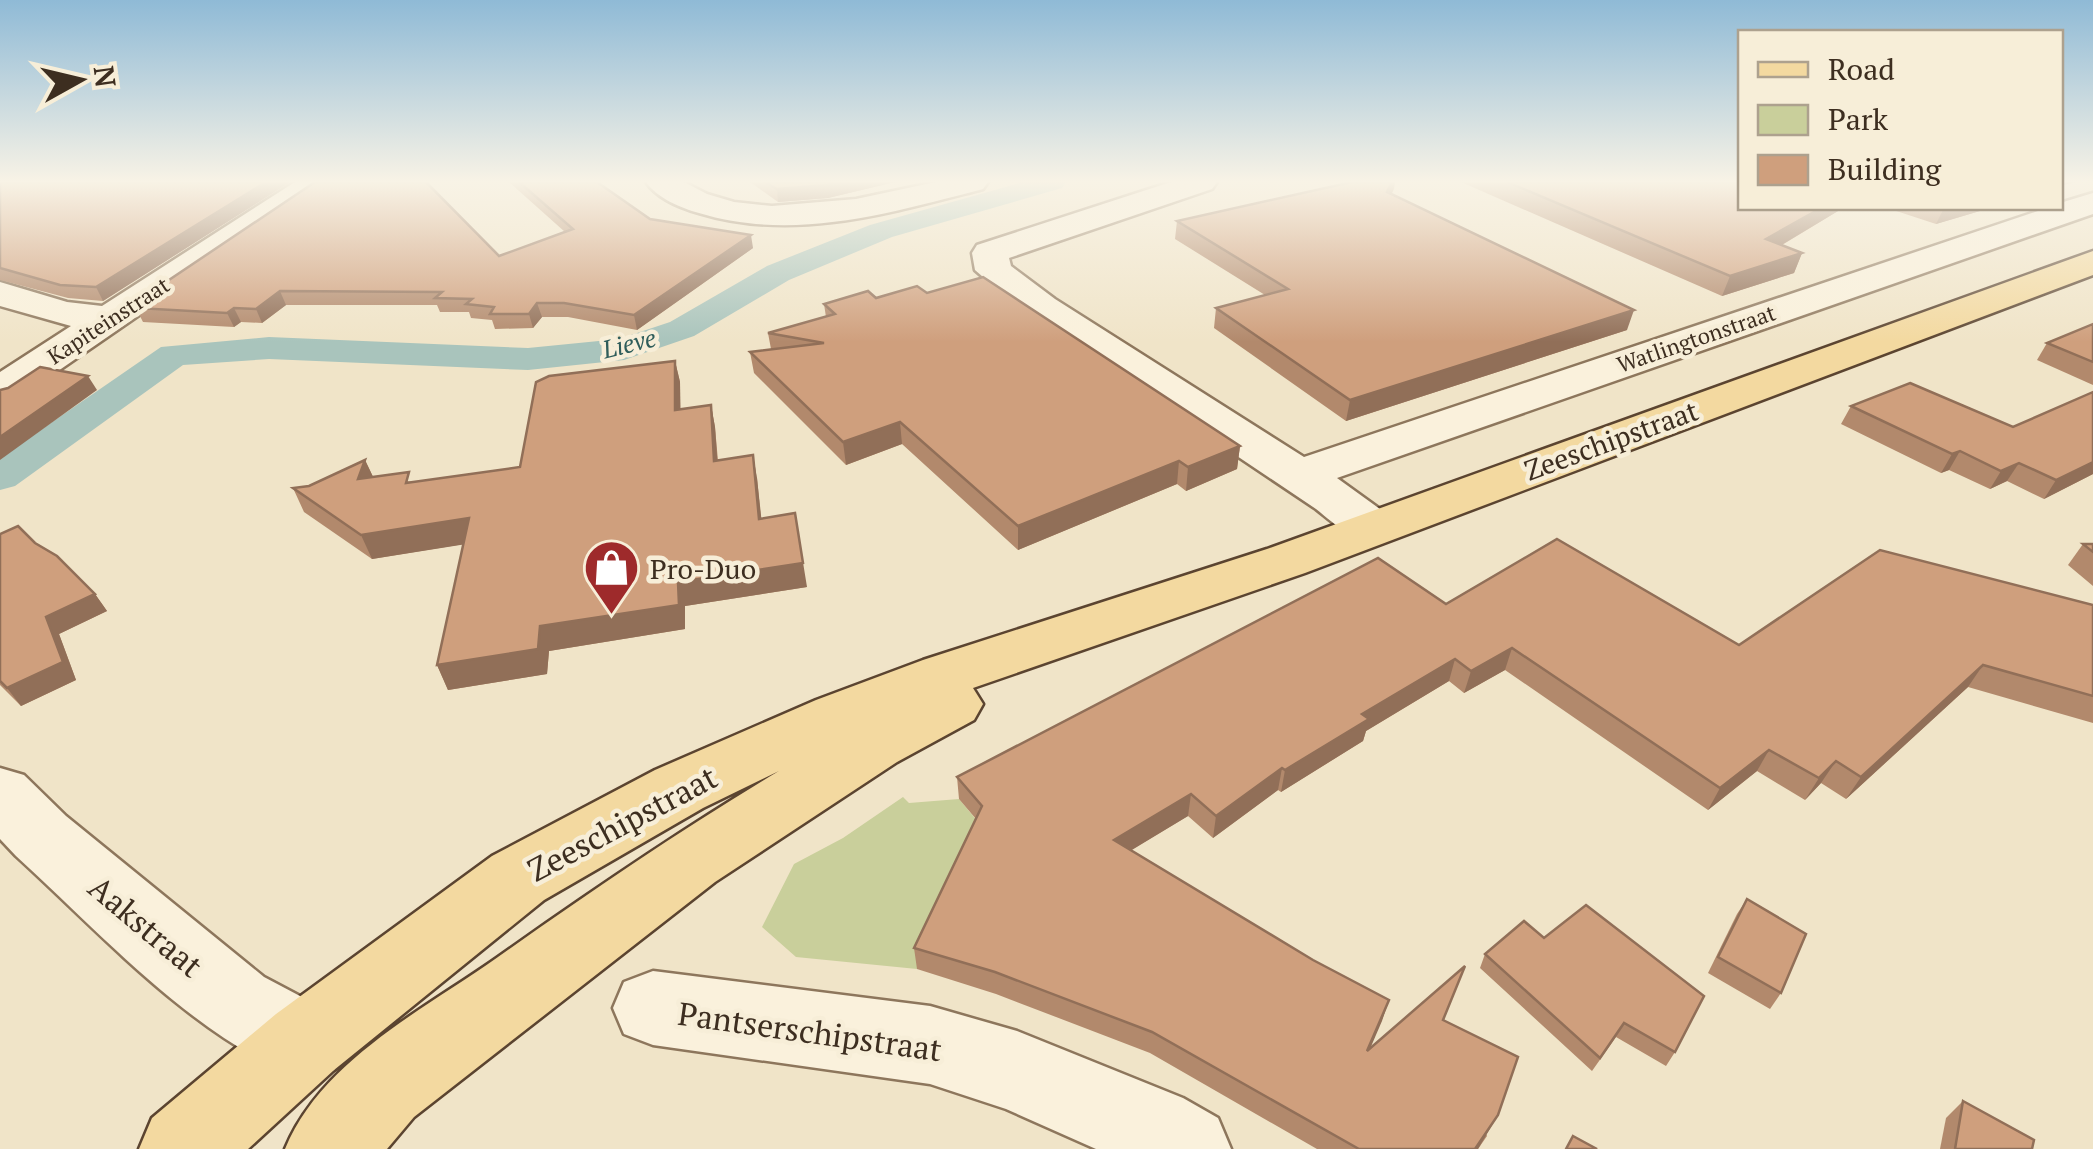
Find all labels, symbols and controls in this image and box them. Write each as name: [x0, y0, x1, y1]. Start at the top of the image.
north arrow: [30, 30, 130, 130]
legend: [1738, 30, 2063, 210]
text: Road: [1828, 49, 1895, 89]
text: N: [85, 63, 125, 90]
text: Park: [1828, 99, 1889, 139]
text: Building: [1828, 149, 1942, 189]
street label: Kapiteinstraat: [41, 270, 175, 370]
street label: Watlingtonstraat: [1613, 297, 1779, 379]
water label: Lieve: [598, 320, 659, 366]
street label: Zeeschipstraat: [1519, 391, 1704, 489]
shop icon: Pro-Duo: [581, 538, 641, 617]
place label: Pro-Duo: [650, 550, 756, 587]
street label: Zeeschipstraat: [520, 755, 724, 890]
street label: Aakstraat: [80, 866, 212, 986]
street label: Pantserschipstraat: [675, 992, 945, 1070]

